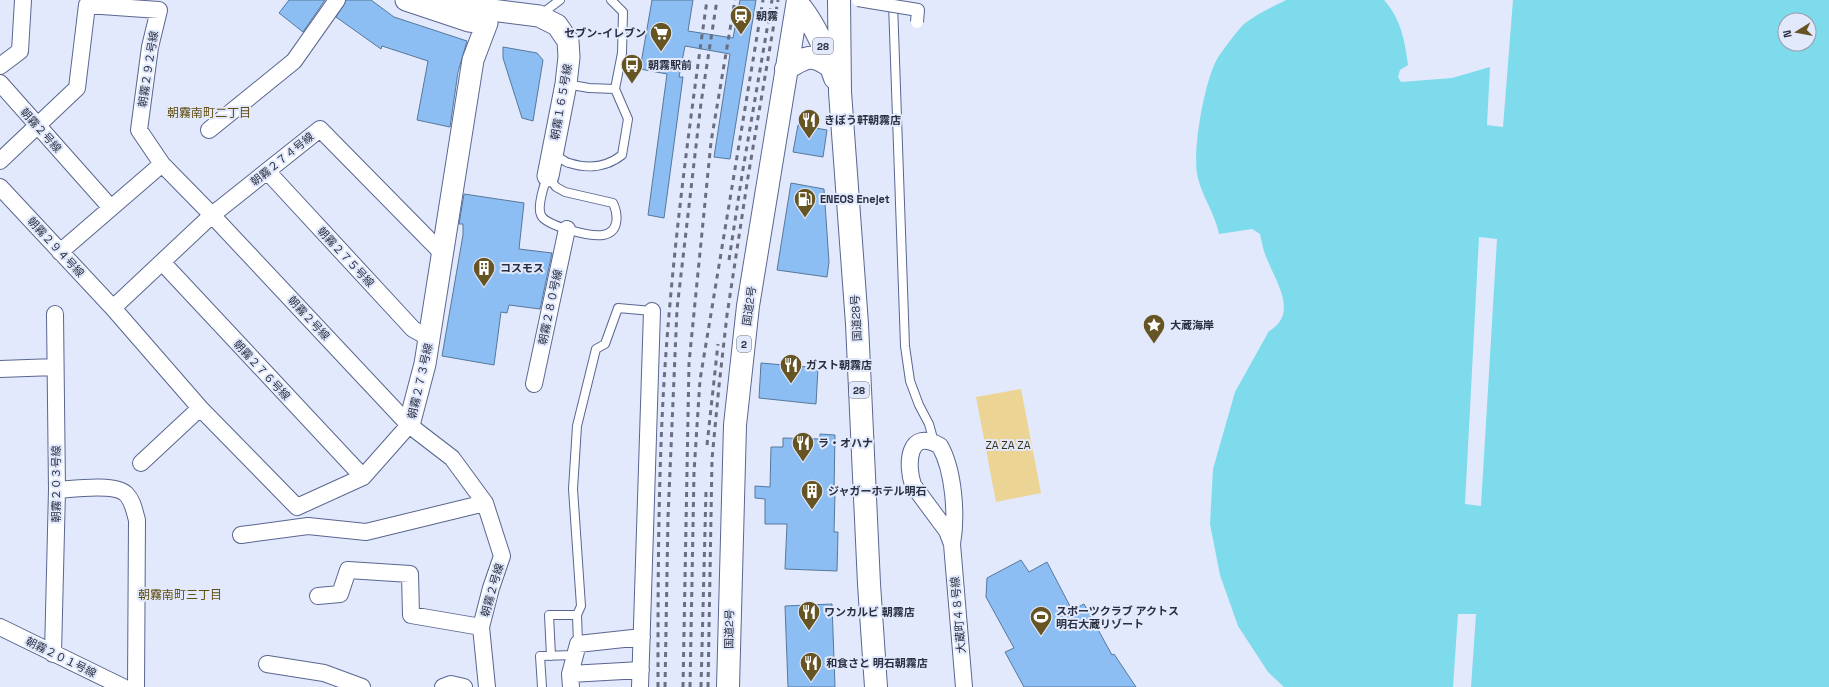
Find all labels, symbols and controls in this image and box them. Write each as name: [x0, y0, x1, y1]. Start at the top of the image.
station icon: 朝霧: [728, 3, 754, 36]
place label: 朝霧: [756, 9, 778, 23]
north arrow: [1777, 12, 1817, 52]
supermarket icon: セブン-イレブン: [648, 20, 674, 53]
place label: セブン-イレブン: [564, 26, 646, 40]
text: N: [1780, 29, 1795, 39]
street label: 朝霧２９２号線: [135, 30, 161, 108]
road number: 28: [813, 38, 833, 54]
bus stop icon: 朝霧駅前: [619, 52, 645, 85]
place label: 朝霧駅前: [648, 58, 692, 72]
street label: 朝霧１６５号線: [547, 63, 575, 141]
street label: 朝霧２号線: [17, 105, 65, 155]
district label: 朝霧南町二丁目: [167, 105, 251, 121]
restaurant icon: きぼう軒朝霧店: [796, 107, 822, 140]
place label: きぼう軒朝霧店: [824, 113, 901, 127]
street label: 朝霧２７４号線: [248, 129, 316, 189]
fuel station icon: ENEOS Enejet: [792, 186, 818, 219]
place label: ENEOS Enejet: [820, 192, 890, 206]
street label: 朝霧２９４号線: [25, 214, 87, 280]
street label: 朝霧２７５号線: [315, 224, 377, 290]
building icon: コスモス: [471, 255, 497, 288]
place label: コスモス: [500, 261, 544, 275]
street label: 朝霧２８０号線: [535, 268, 565, 346]
street label: 国道2号: [739, 285, 759, 327]
street label: 朝霧２号線: [285, 293, 333, 343]
street label: 国道28号: [848, 294, 864, 342]
place icon: 大蔵海岸: [1141, 312, 1167, 345]
place label: 大蔵海岸: [1170, 318, 1214, 332]
road number: 2: [737, 336, 751, 352]
street label: 朝霧２７６号線: [231, 337, 293, 403]
street label: 朝霧２７３号線: [405, 342, 435, 420]
restaurant icon: ガスト朝霧店: [778, 352, 804, 385]
place label: ガスト朝霧店: [806, 358, 872, 372]
road number: 28: [849, 382, 869, 398]
restaurant icon: ラ・オハナ: [790, 430, 816, 463]
place label: ラ・オハナ: [818, 436, 873, 450]
park label: ZA ZA ZA: [985, 438, 1031, 452]
street label: 朝霧２０３号線: [49, 446, 63, 523]
building icon: ジャガーホテル明石: [799, 478, 825, 511]
place label: ジャガーホテル明石: [828, 484, 926, 498]
street label: 朝霧２号線: [478, 562, 506, 618]
street label: 大蔵町４８号線: [948, 576, 968, 654]
district label: 朝霧南町三丁目: [138, 587, 222, 603]
restaurant icon: ワンカルビ 朝霧店: [796, 599, 822, 632]
sports icon: スポーツクラブ アクトス 明石大蔵リゾート: [1028, 604, 1054, 637]
place label: スポーツクラブ アクトス 明石大蔵リゾート: [1056, 604, 1179, 631]
place label: ワンカルビ 朝霧店: [824, 605, 915, 619]
street label: 国道2号: [722, 609, 736, 649]
street label: 朝霧２０１号線: [23, 634, 99, 680]
restaurant icon: 和食さと 明石朝霧店: [798, 650, 824, 683]
place label: 和食さと 明石朝霧店: [826, 656, 928, 670]

